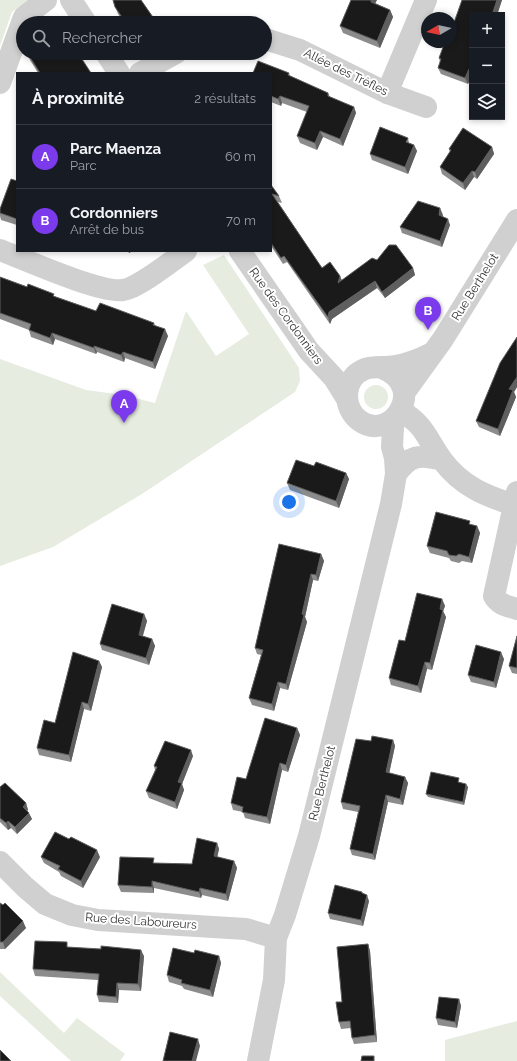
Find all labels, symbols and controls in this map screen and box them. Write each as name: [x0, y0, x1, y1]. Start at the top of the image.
north arrow: [421, 12, 457, 48]
map controls: [469, 12, 505, 120]
button: +: [469, 12, 505, 48]
search box: [16, 16, 272, 60]
icon: search: [30, 27, 52, 49]
text: Rechercher: [62, 29, 142, 47]
street label: Allée des Trèfles: [302, 46, 391, 99]
button: −: [469, 48, 505, 84]
button: layers: [469, 84, 505, 120]
text: À proximité: [32, 88, 124, 108]
text: 2 résultats: [194, 91, 256, 106]
text: Parc Maenza: [70, 140, 161, 158]
text: A: [41, 149, 49, 164]
text: 60 m: [225, 149, 256, 164]
text: Parc: [70, 158, 97, 173]
text: Cordonniers: [70, 204, 158, 222]
text: B: [41, 213, 49, 228]
text: 70 m: [226, 213, 256, 228]
text: Arrêt de bus: [70, 222, 144, 237]
street label: Rue Berthelot: [449, 251, 501, 323]
street label: Rue des Cordonniers: [246, 265, 326, 367]
pin: B: [415, 297, 441, 330]
pin: A: [111, 390, 137, 423]
your location: [279, 492, 299, 512]
street label: Rue Berthelot: [306, 744, 338, 822]
street label: Rue des Laboureurs: [85, 910, 197, 932]

